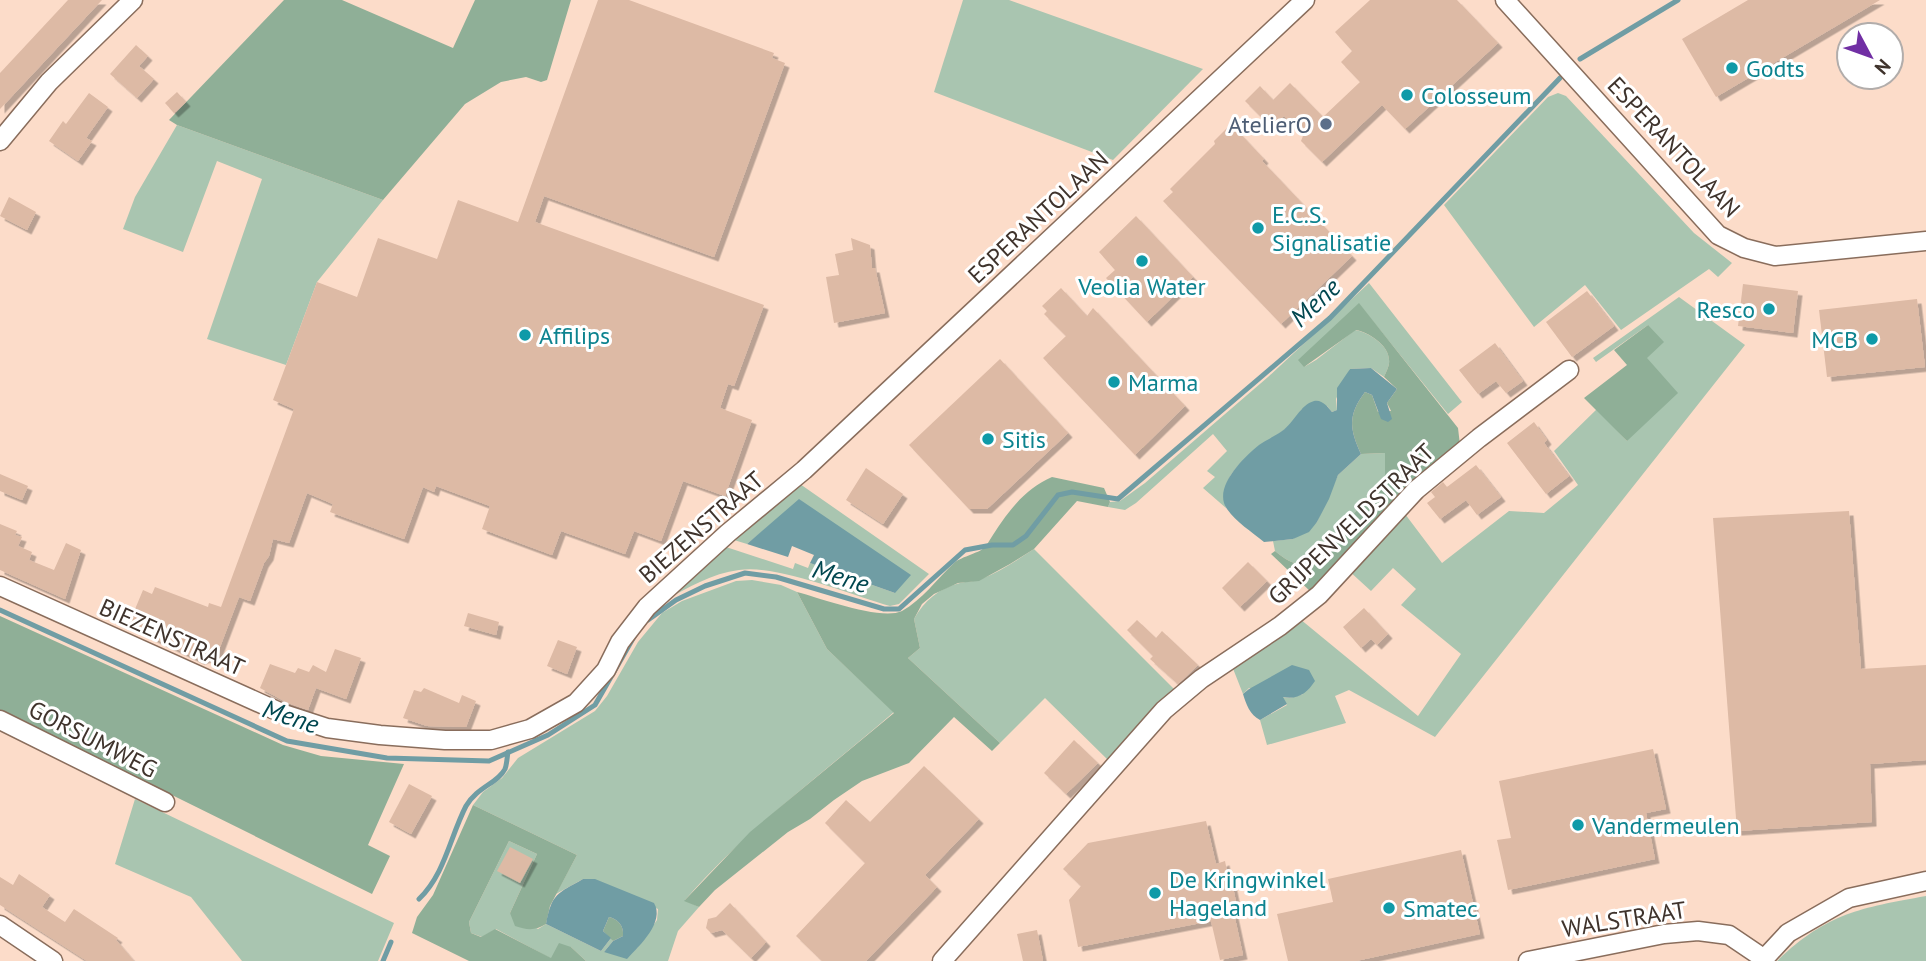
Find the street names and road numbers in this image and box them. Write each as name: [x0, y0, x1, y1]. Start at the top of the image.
street label: ESPERANTOLAAN: [1601, 70, 1747, 224]
street label: ESPERANTOLAAN: [961, 144, 1115, 290]
street label: GRIJPENVELDSTRAAT: [1261, 437, 1441, 611]
street label: BIEZENSTRAAT: [632, 464, 770, 590]
street label: BIEZENSTRAAT: [95, 591, 249, 683]
street label: GORSUMWEG: [24, 693, 162, 785]
street label: WALSTRAAT: [1560, 894, 1688, 944]

